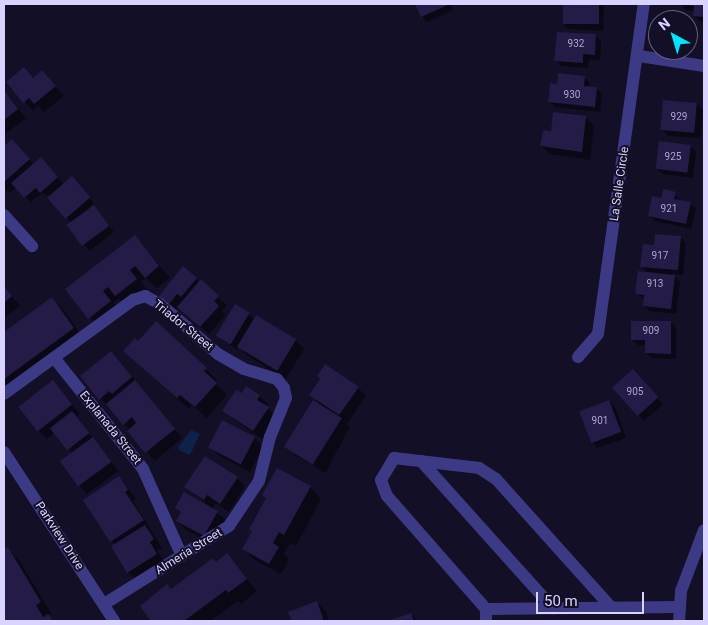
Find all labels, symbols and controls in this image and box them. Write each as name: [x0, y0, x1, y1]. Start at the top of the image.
north arrow: [648, 10, 698, 60]
text: N: [655, 15, 673, 33]
house number: 932: [568, 38, 584, 50]
house number: 930: [564, 89, 580, 101]
house number: 929: [671, 111, 687, 123]
street label: La Salle Circle: [608, 146, 632, 222]
house number: 925: [665, 151, 681, 163]
house number: 921: [661, 203, 677, 215]
house number: 917: [652, 250, 668, 262]
house number: 913: [647, 278, 663, 290]
street label: Triador Street: [150, 298, 216, 354]
house number: 909: [643, 325, 659, 337]
house number: 905: [627, 386, 643, 398]
street label: Explanada Street: [76, 388, 144, 468]
house number: 901: [592, 415, 608, 427]
street label: Parkview Drive: [32, 499, 86, 573]
street label: Almeria Street: [153, 526, 225, 578]
scale bar: [538, 582, 646, 614]
text: 50 m: [544, 592, 578, 610]

